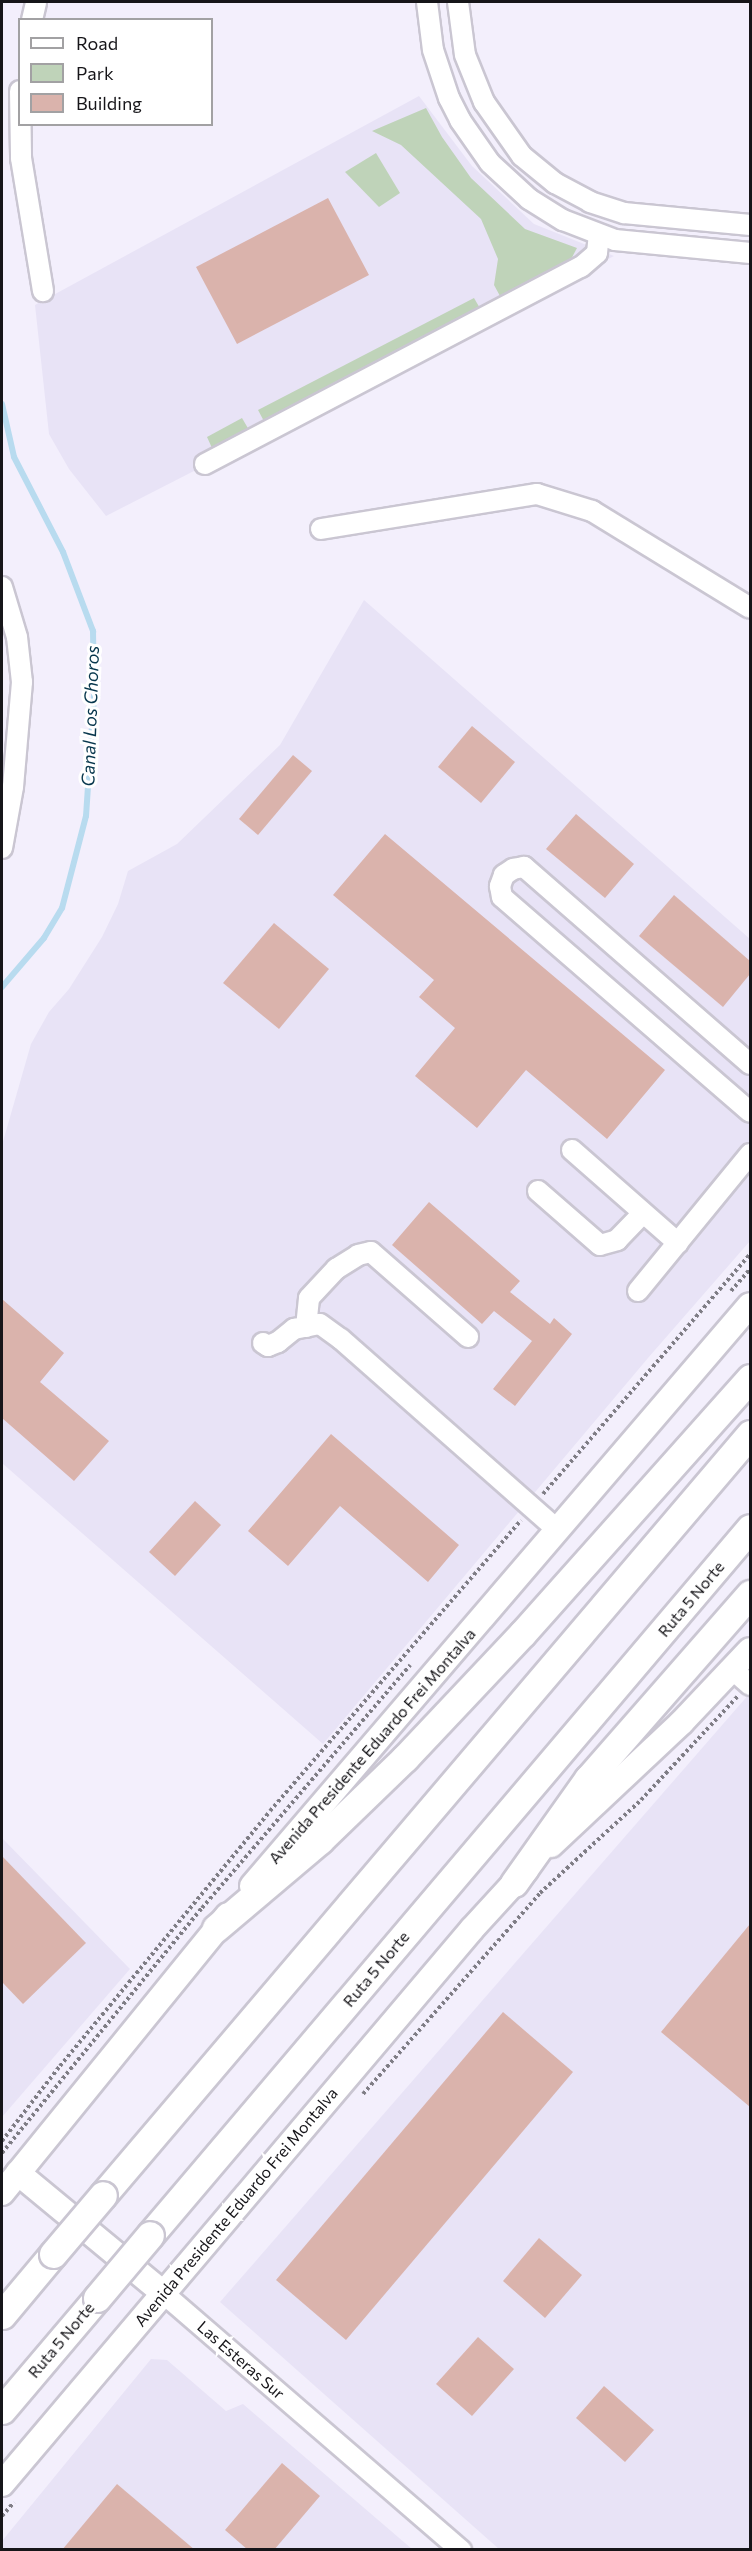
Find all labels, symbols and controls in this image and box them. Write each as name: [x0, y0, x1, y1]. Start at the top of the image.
legend: [18, 18, 213, 126]
text: Road: [76, 32, 118, 54]
text: Park: [76, 62, 114, 84]
text: Building: [76, 92, 142, 114]
water label: Canal Los Choros: [77, 645, 103, 787]
street label: Ruta 5 Norte: [654, 1557, 728, 1641]
street label: Avenida Presidente Eduardo Frei Montalva: [264, 1624, 480, 1868]
street label: Ruta 5 Norte: [339, 1927, 413, 2011]
street label: Avenida Presidente Eduardo Frei Montalva: [130, 2084, 342, 2330]
street label: Ruta 5 Norte: [24, 2298, 98, 2382]
street label: Las Esteras Sur: [194, 2317, 288, 2403]

